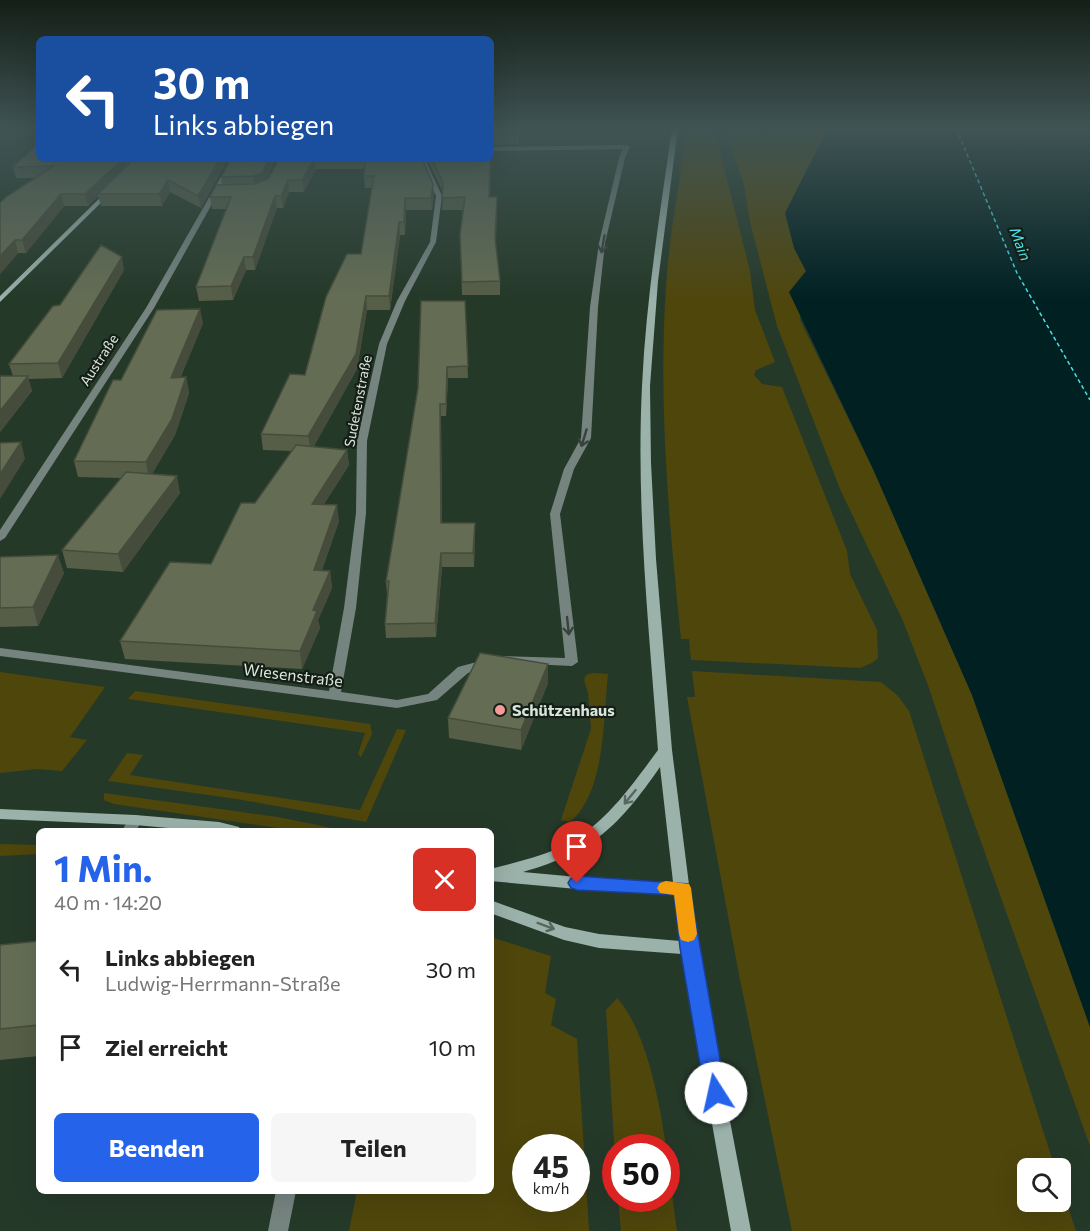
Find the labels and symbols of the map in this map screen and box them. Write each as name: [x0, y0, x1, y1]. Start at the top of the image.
water label: Main: [1006, 224, 1036, 263]
one-way arrow: [597, 234, 608, 253]
street label: Austraße: [76, 331, 122, 389]
street label: Sudetenstraße: [340, 354, 375, 448]
one-way arrow: [578, 428, 589, 447]
one-way arrow: [563, 615, 574, 635]
street label: Wiesenstraße: [242, 659, 344, 690]
place label: Schützenhaus: [512, 700, 615, 719]
marker: Schützenhaus: [493, 703, 507, 717]
one-way arrow: [624, 789, 637, 805]
pin: [551, 821, 602, 883]
one-way arrow: [536, 922, 554, 933]
position arrow: [684, 1061, 748, 1125]
speed limit sign: 50: [602, 1134, 680, 1212]

